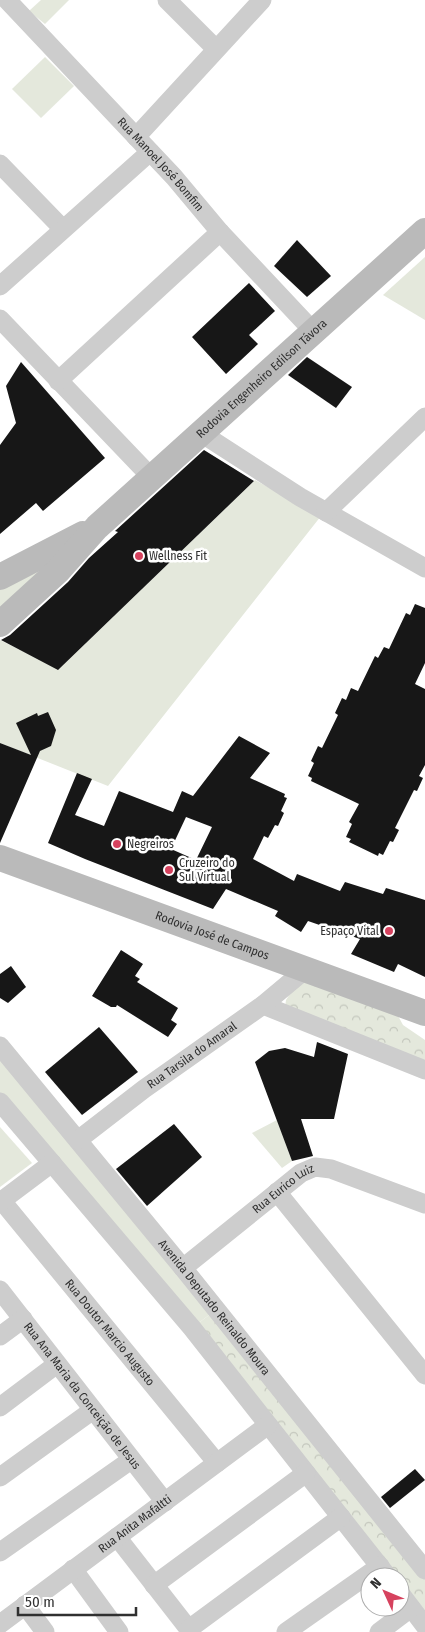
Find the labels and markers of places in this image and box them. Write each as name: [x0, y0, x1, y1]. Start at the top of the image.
place label: Wellness Fit: [149, 549, 207, 563]
marker: Wellness Fit: [133, 550, 145, 562]
place label: Negreiros: [127, 837, 174, 851]
marker: Negreiros: [111, 838, 123, 850]
place label: Cruzeiro do Sul Virtual: [179, 856, 235, 884]
marker: Cruzeiro do Sul Virtual: [163, 864, 175, 876]
place label: Espaço Vital: [320, 924, 379, 938]
marker: Espaço Vital: [383, 925, 395, 937]

